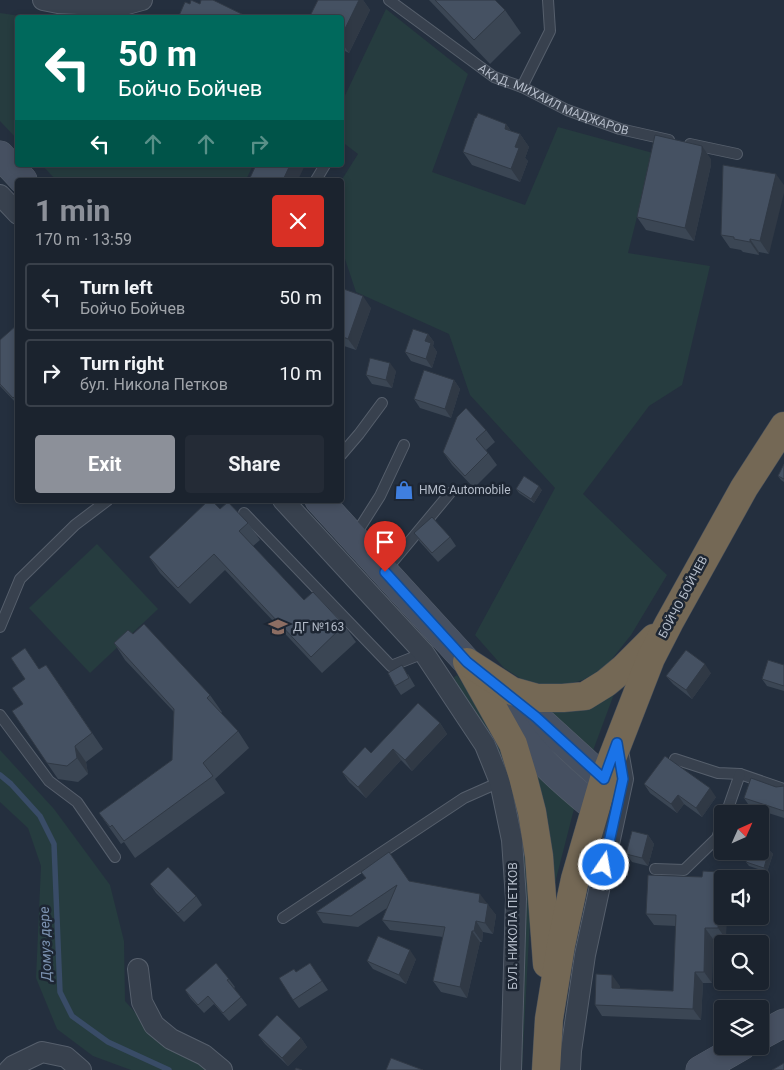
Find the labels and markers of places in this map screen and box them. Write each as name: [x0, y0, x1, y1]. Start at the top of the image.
shop icon: HMG Automobile: [393, 479, 415, 501]
place label: HMG Automobile: [419, 483, 511, 497]
pin: [364, 521, 406, 572]
school or university icon: ДГ №163: [267, 616, 289, 638]
place label: ДГ №163: [293, 620, 344, 634]

